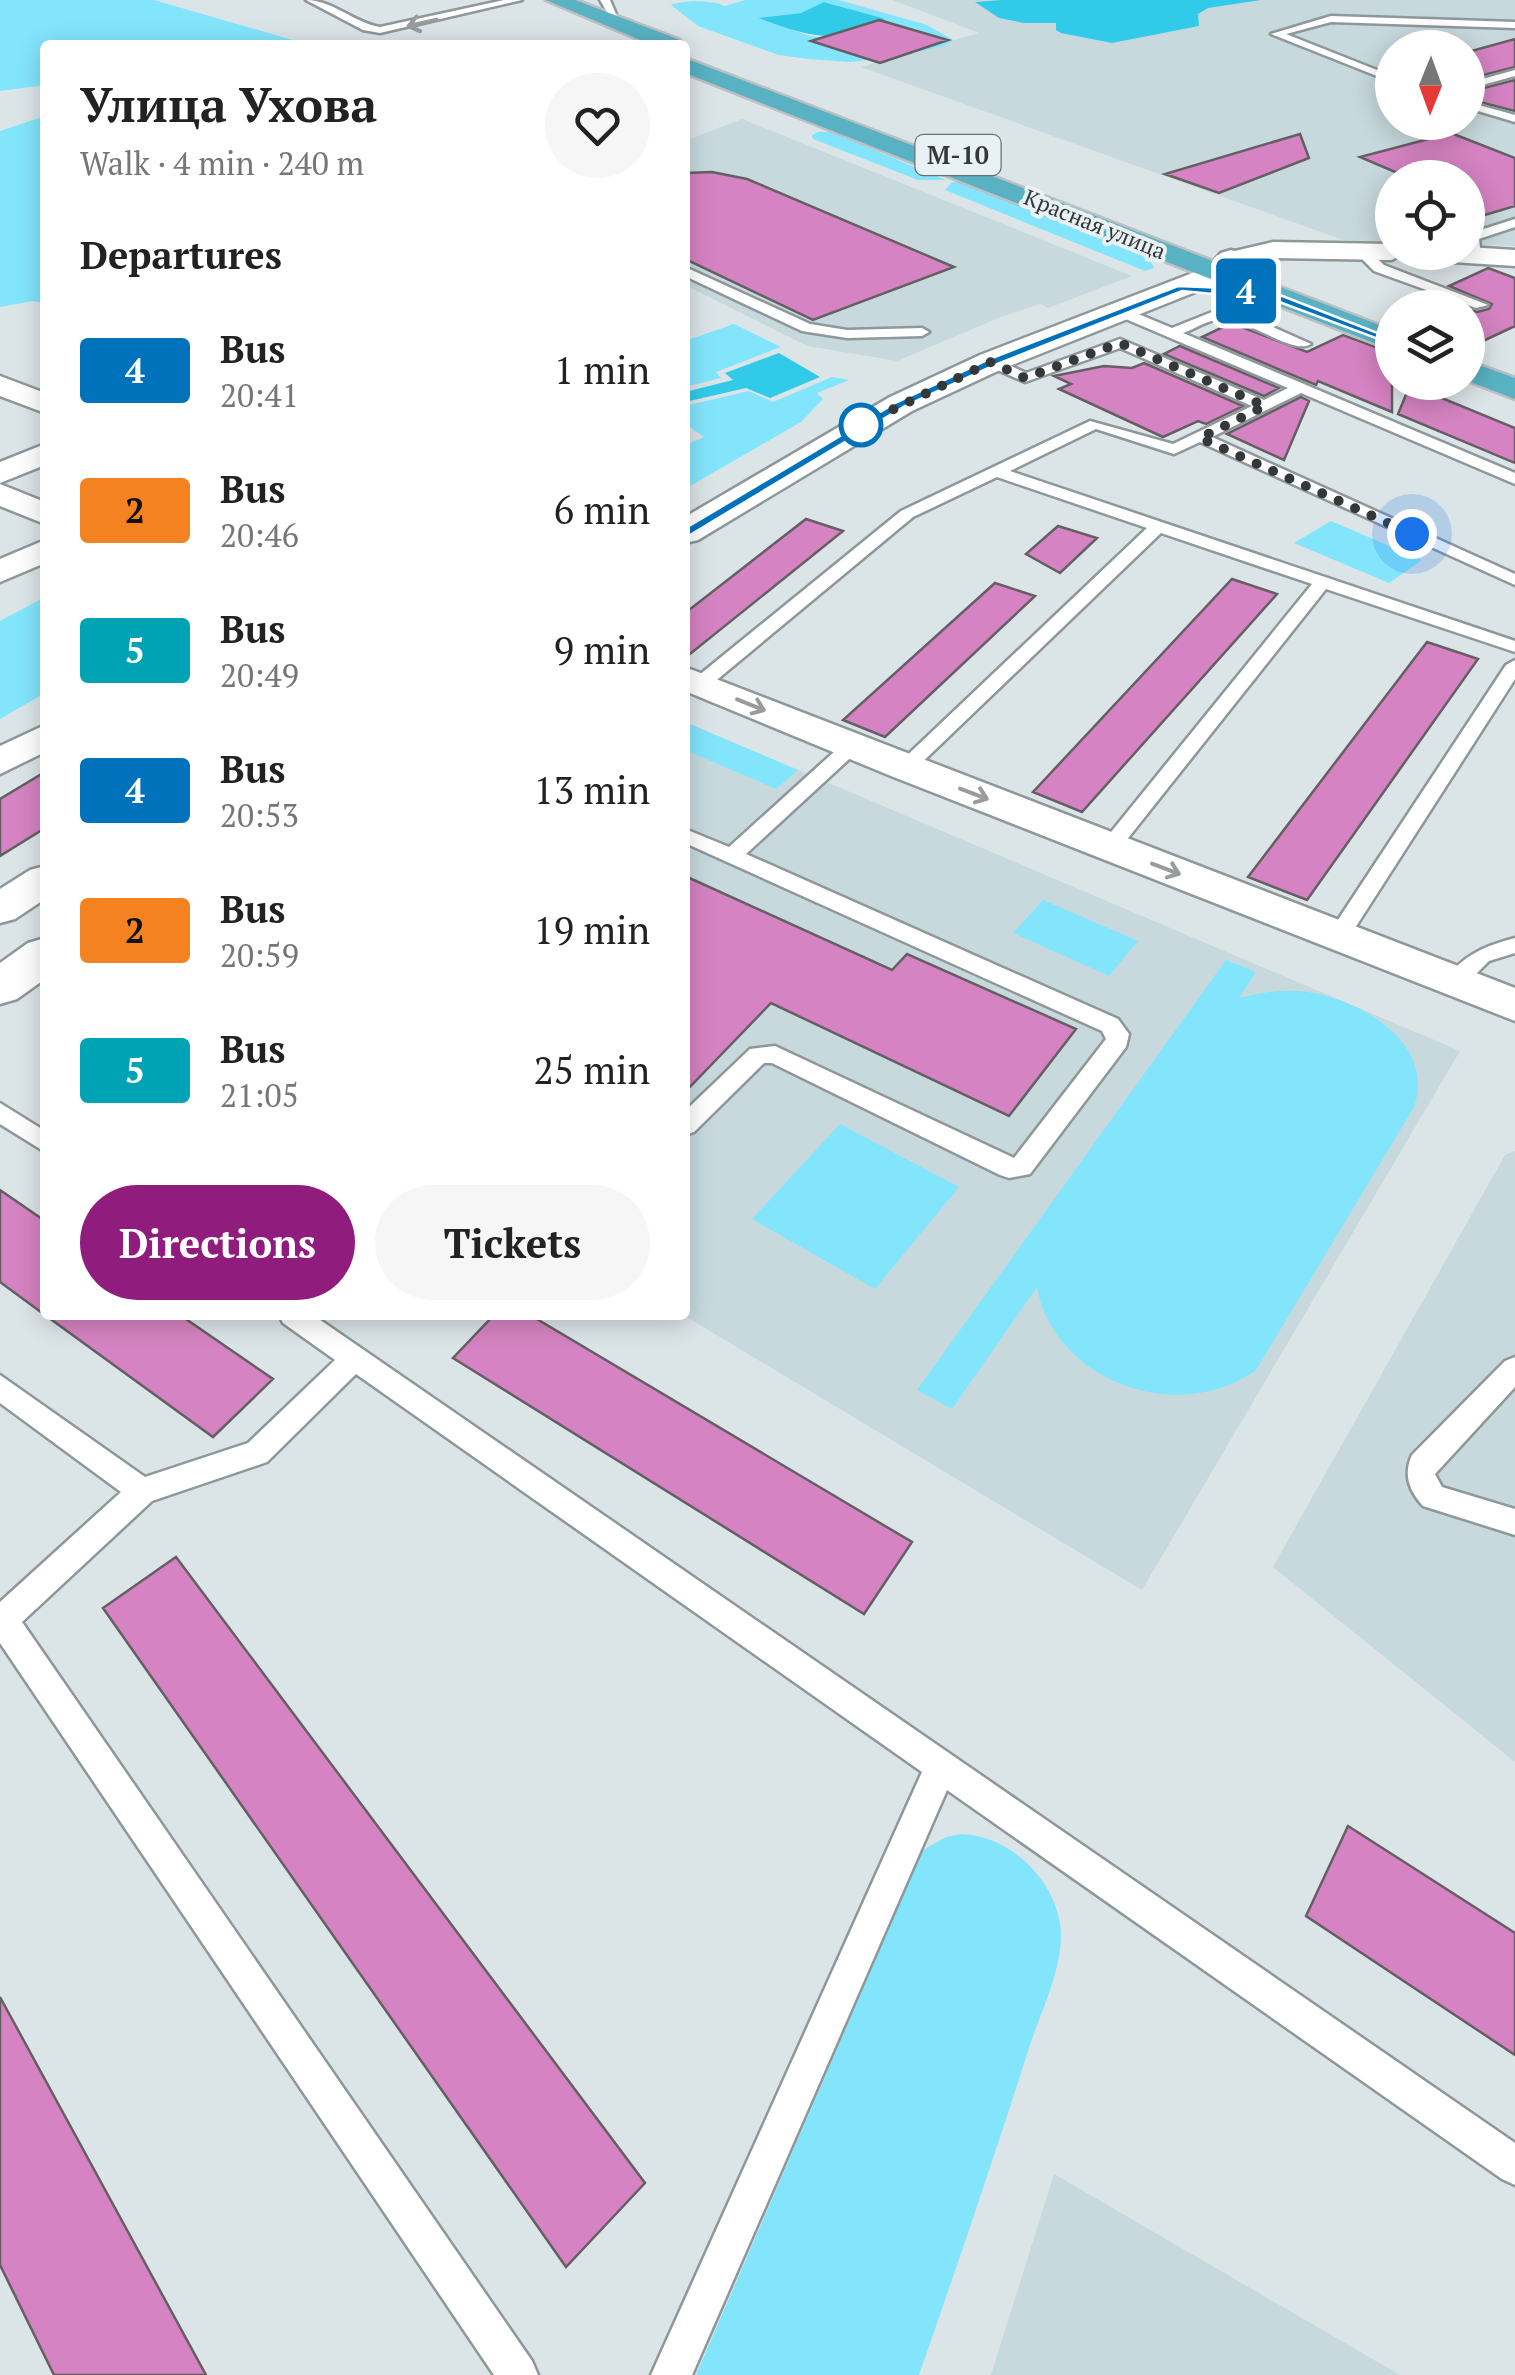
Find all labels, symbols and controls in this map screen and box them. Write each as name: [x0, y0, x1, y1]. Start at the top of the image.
one-way arrow: [407, 15, 439, 33]
north arrow: [1375, 30, 1485, 140]
map controls: [1375, 30, 1485, 400]
text: Улица Ухова: [80, 72, 377, 136]
button: heart: [545, 73, 650, 178]
road number: М-10: [916, 135, 1000, 175]
text: Walk · 4 min · 240 m: [80, 142, 364, 184]
button: locate: [1375, 160, 1485, 270]
street label: Красная улица: [1020, 182, 1170, 265]
text: Departures: [80, 230, 282, 280]
line badge: 4: [1214, 258, 1278, 324]
text: 4: [1236, 268, 1256, 314]
button: layers: [1375, 290, 1485, 400]
text: Bus: [220, 324, 285, 374]
text: 1 min: [554, 345, 650, 395]
text: 4: [125, 347, 145, 393]
text: 20:41: [220, 374, 299, 416]
unlabelled marker: [840, 404, 882, 446]
text: Bus: [220, 464, 285, 514]
text: 6 min: [554, 485, 650, 535]
text: 2: [125, 487, 145, 533]
your location: [1387, 509, 1437, 559]
text: 20:46: [220, 514, 299, 556]
text: Bus: [220, 604, 285, 654]
text: 9 min: [554, 625, 650, 675]
text: 5: [125, 627, 145, 673]
text: 20:49: [220, 654, 299, 696]
one-way arrow: [736, 697, 766, 715]
text: Bus: [220, 744, 285, 794]
text: 13 min: [533, 765, 650, 815]
text: 4: [125, 767, 145, 813]
one-way arrow: [958, 787, 988, 805]
text: 20:53: [220, 794, 299, 836]
one-way arrow: [1150, 862, 1181, 880]
text: Bus: [220, 884, 285, 934]
text: 19 min: [533, 905, 650, 955]
text: 2: [125, 907, 145, 953]
text: 20:59: [220, 934, 299, 976]
text: Bus: [220, 1024, 285, 1074]
text: 25 min: [533, 1045, 650, 1095]
text: 5: [125, 1047, 145, 1093]
text: 21:05: [220, 1074, 299, 1116]
button: Directions: [80, 1185, 355, 1300]
button: Tickets: [375, 1185, 650, 1300]

